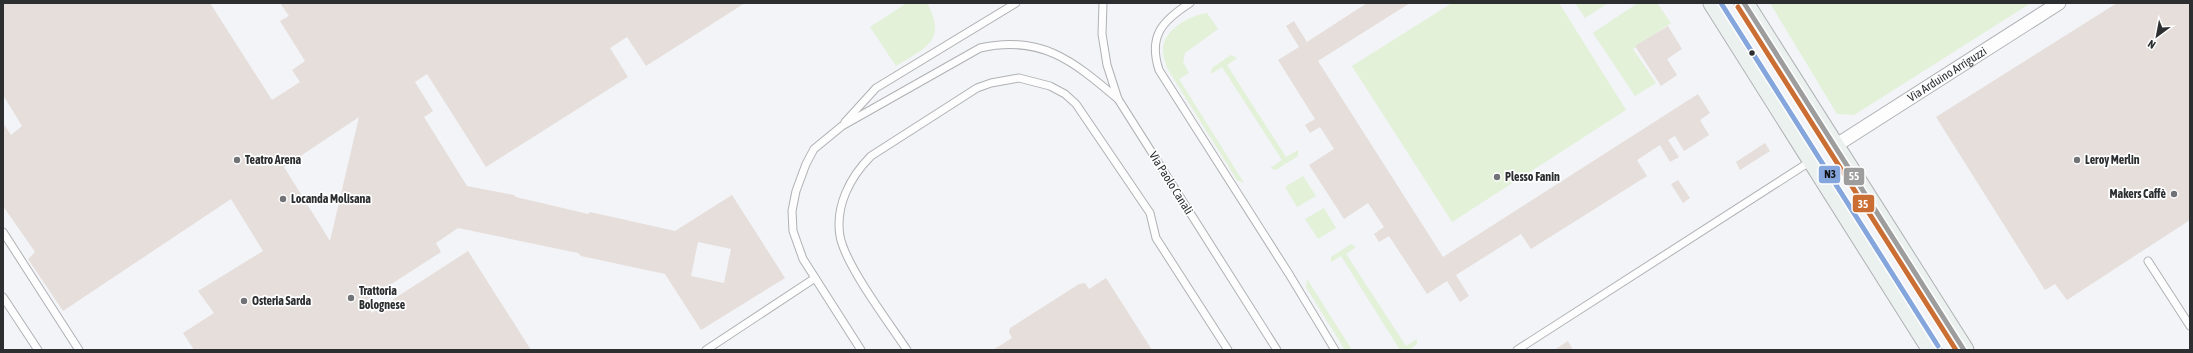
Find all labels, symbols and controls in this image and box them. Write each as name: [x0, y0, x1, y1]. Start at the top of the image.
north arrow: [2137, 16, 2177, 56]
text: N: [2146, 38, 2158, 51]
street label: Via Arduino Arriguzzi: [1905, 44, 1989, 105]
unlabelled marker: [1747, 48, 1757, 58]
street label: Via Paolo Canali: [1146, 149, 1196, 217]
place label: Teatro Arena: [245, 153, 302, 167]
place label: Leroy Merlin: [2085, 153, 2140, 167]
marker: Teatro Arena: [232, 155, 242, 165]
marker: Leroy Merlin: [2072, 155, 2082, 165]
line badge: N3: [1818, 165, 1841, 184]
line badge: 55: [1843, 167, 1865, 186]
text: N3: [1824, 168, 1836, 180]
place label: Plesso Fanin: [1505, 170, 1560, 184]
text: 55: [1849, 170, 1859, 182]
marker: Plesso Fanin: [1492, 172, 1502, 182]
place label: Makers Caffè: [2110, 187, 2167, 201]
marker: Makers Caffè: [2169, 189, 2179, 199]
place label: Locanda Molisana: [291, 192, 371, 206]
marker: Locanda Molisana: [278, 194, 288, 204]
line badge: 35: [1852, 194, 1875, 213]
text: 35: [1858, 198, 1868, 210]
place label: Trattoria Bolognese: [359, 284, 406, 312]
marker: Trattoria Bolognese: [346, 293, 356, 303]
place label: Osteria Sarda: [252, 294, 311, 308]
marker: Osteria Sarda: [239, 296, 249, 306]

